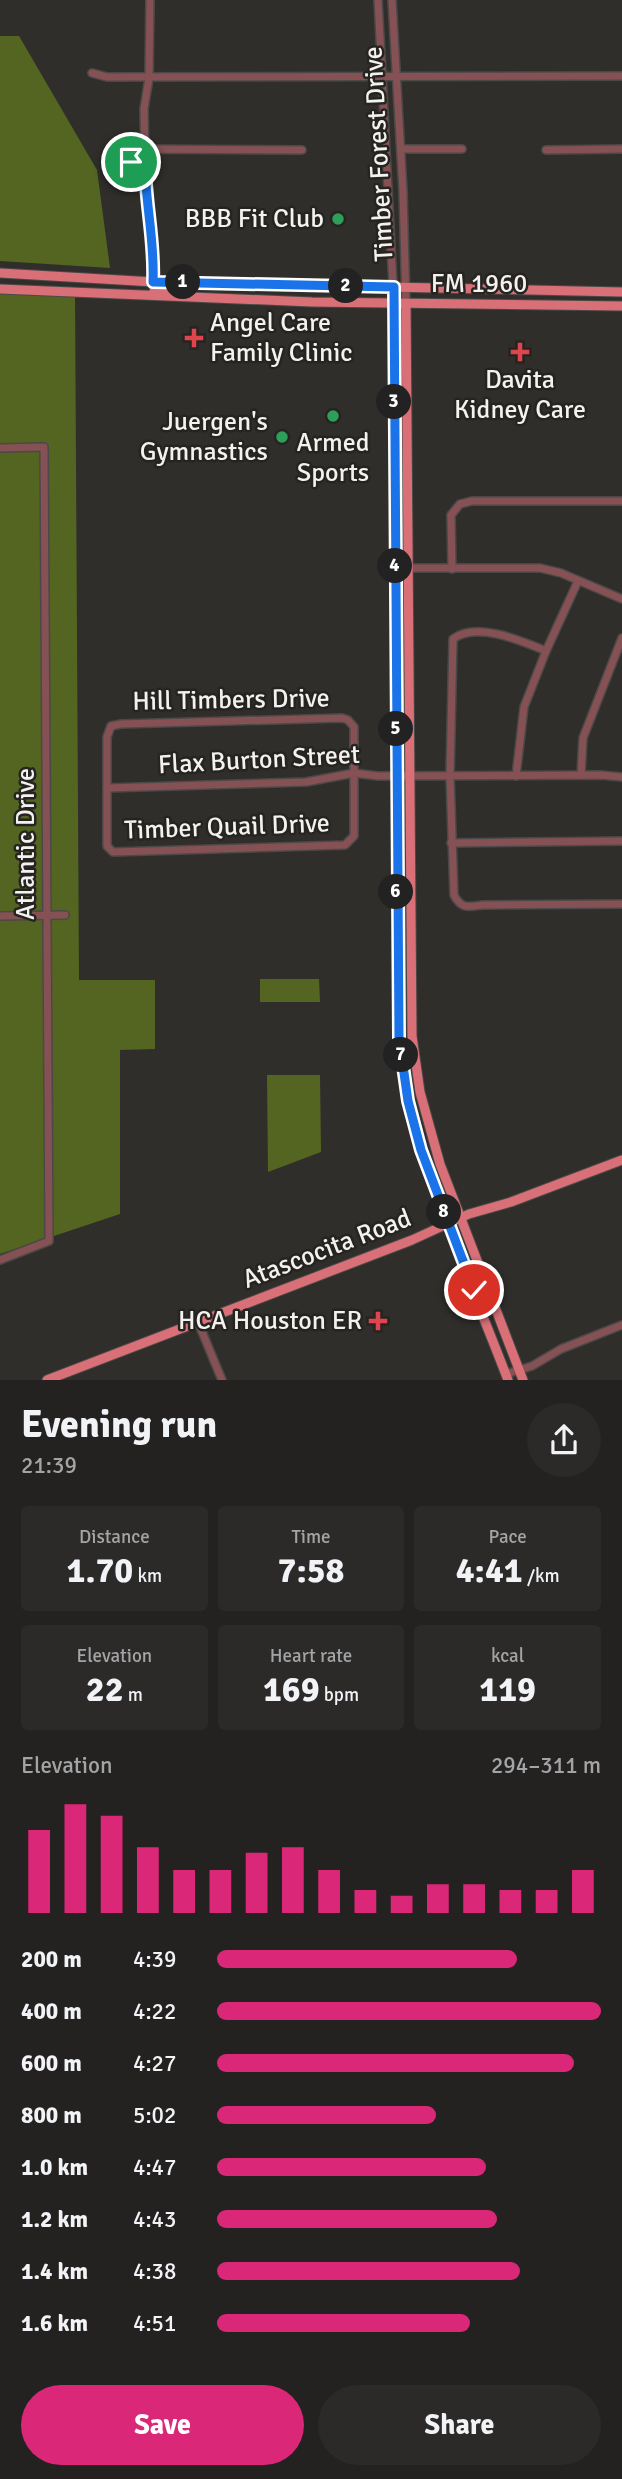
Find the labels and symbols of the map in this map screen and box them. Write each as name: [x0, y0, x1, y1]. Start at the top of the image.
street label: Timber Forest Drive: [357, 46, 401, 262]
pin: [101, 132, 161, 192]
place label: BBB Fit Club: [185, 203, 324, 235]
marker: BBB Fit Club: [330, 211, 346, 227]
pin: 1: [166, 264, 200, 300]
pin: 2: [328, 268, 364, 304]
street label: FM 1960: [431, 268, 527, 300]
place label: Angel Care Family Clinic: [210, 307, 353, 369]
marker: Angel Care Family Clinic: [184, 328, 204, 348]
marker: Davita Kidney Care: [510, 342, 530, 362]
place label: Davita Kidney Care: [454, 364, 586, 426]
pin: 3: [376, 384, 412, 420]
place label: Juergen's Gymnastics: [140, 406, 268, 468]
marker: Armed Sports: [325, 408, 341, 424]
place label: Armed Sports: [297, 427, 369, 489]
marker: Juergen's Gymnastics: [274, 429, 290, 445]
pin: 4: [378, 548, 412, 584]
street label: Hill Timbers Drive: [132, 682, 330, 718]
pin: 5: [378, 712, 414, 746]
street label: Flax Burton Street: [157, 739, 361, 781]
street label: Atlantic Drive: [10, 768, 42, 920]
street label: Timber Quail Drive: [124, 807, 330, 847]
pin: 6: [378, 874, 414, 910]
pin: 7: [384, 1038, 418, 1072]
pin: 8: [426, 1194, 462, 1230]
street label: Atascocita Road: [238, 1202, 416, 1296]
pin: [444, 1260, 504, 1320]
place label: HCA Houston ER: [178, 1305, 362, 1337]
marker: HCA Houston ER: [368, 1311, 388, 1331]

